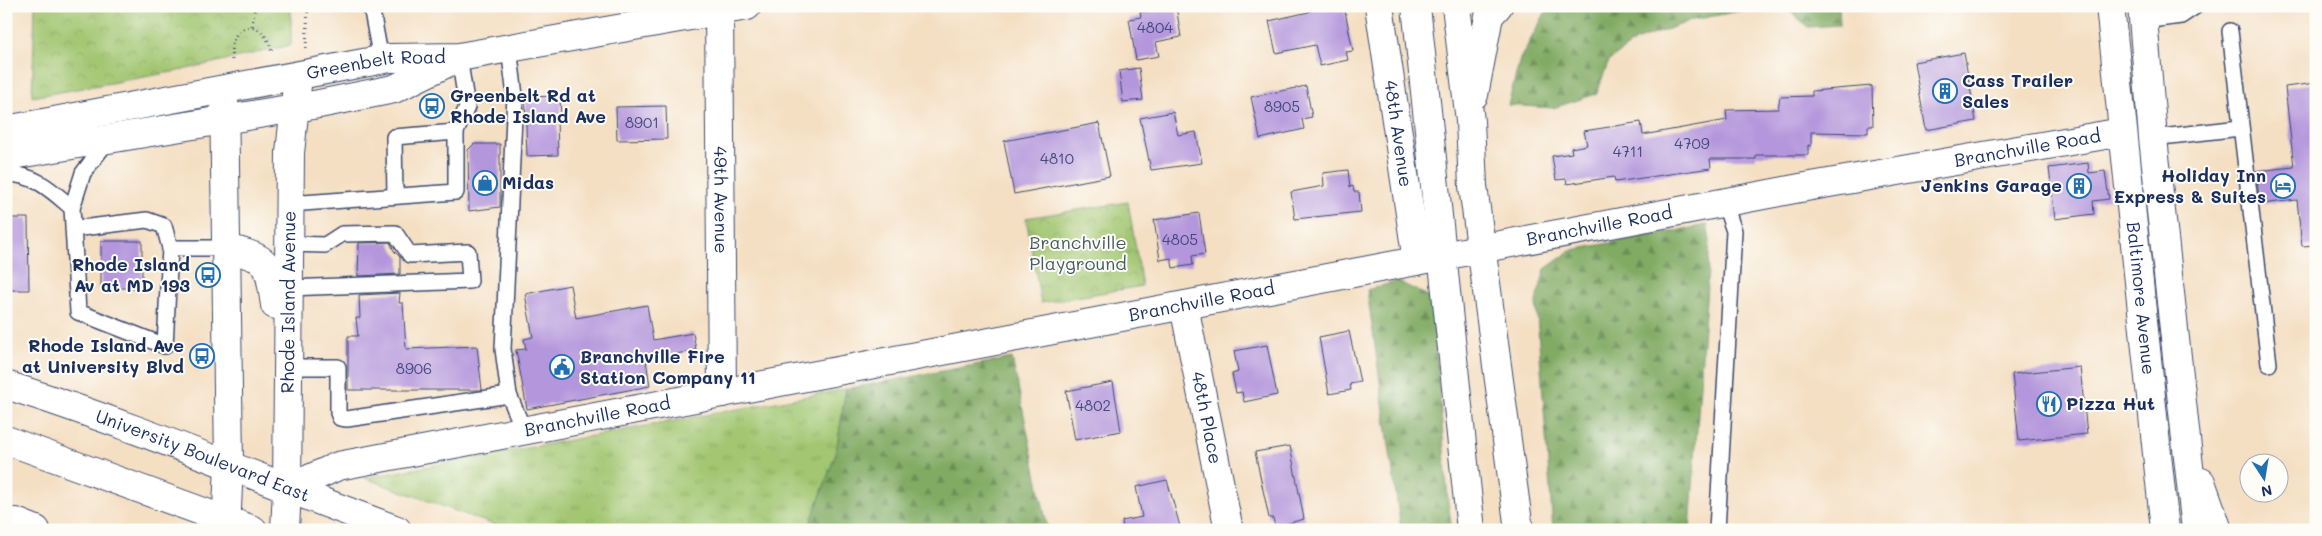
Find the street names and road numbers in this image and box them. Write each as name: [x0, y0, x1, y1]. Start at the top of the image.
street label: Greenbelt Road: [304, 44, 446, 84]
street label: 48th Avenue: [1379, 78, 1419, 188]
street label: Branchville Road: [1952, 123, 2102, 172]
street label: 49th Avenue: [709, 146, 734, 254]
street label: Branchville Road: [1524, 200, 1674, 251]
street label: Rhode Island Avenue: [275, 211, 300, 393]
street label: Baltimore Avenue: [2122, 221, 2162, 376]
street label: Branchville Road: [1126, 275, 1276, 326]
street label: 48th Place: [1186, 369, 1228, 466]
street label: Branchville Road: [522, 390, 672, 441]
street label: University Boulevard East: [93, 403, 313, 507]

